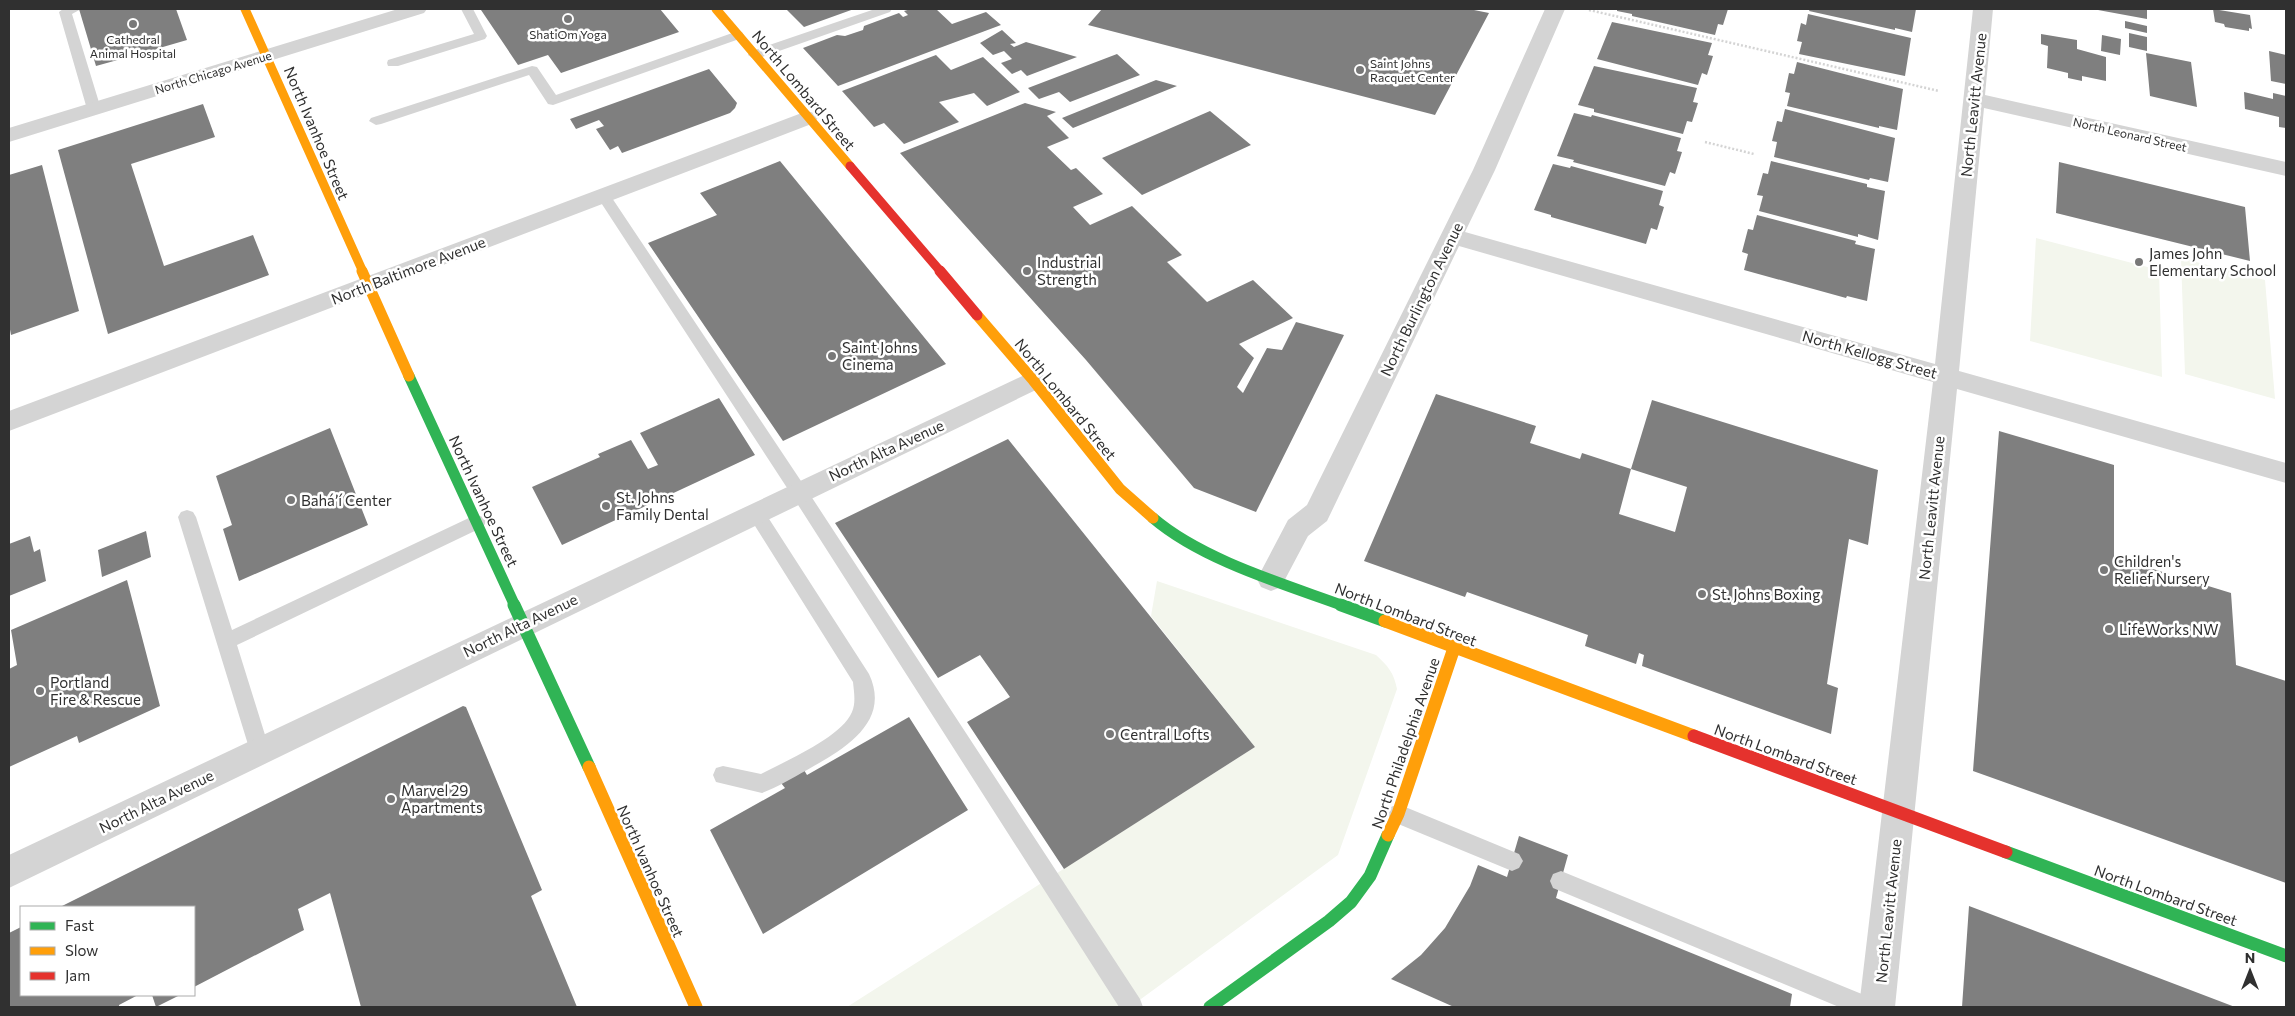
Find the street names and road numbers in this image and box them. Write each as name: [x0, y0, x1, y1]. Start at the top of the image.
street label: North Lombard Street: [749, 26, 859, 154]
street label: North Leavitt Avenue: [1956, 32, 1990, 178]
street label: North Chicago Avenue: [153, 48, 273, 96]
street label: North Ivanhoe Street: [281, 64, 353, 202]
street label: North Leonard Street: [2072, 114, 2188, 154]
street label: North Burlington Avenue: [1376, 219, 1466, 379]
street label: North Baltimore Avenue: [328, 232, 488, 308]
street label: North Kellogg Street: [1800, 326, 1940, 382]
street label: North Lombard Street: [1012, 335, 1120, 463]
street label: North Alta Avenue: [826, 415, 946, 485]
street label: North Ivanhoe Street: [446, 432, 522, 570]
street label: North Leavitt Avenue: [1914, 435, 1948, 581]
street label: North Lombard Street: [1332, 579, 1480, 649]
street label: North Alta Avenue: [460, 589, 580, 660]
street label: North Philadelphia Avenue: [1367, 655, 1443, 831]
street label: North Lombard Street: [1712, 720, 1860, 788]
street label: North Alta Avenue: [96, 765, 216, 836]
street label: North Ivanhoe Street: [614, 802, 688, 940]
street label: North Leavitt Avenue: [1871, 838, 1905, 984]
street label: North Lombard Street: [2092, 861, 2240, 929]

